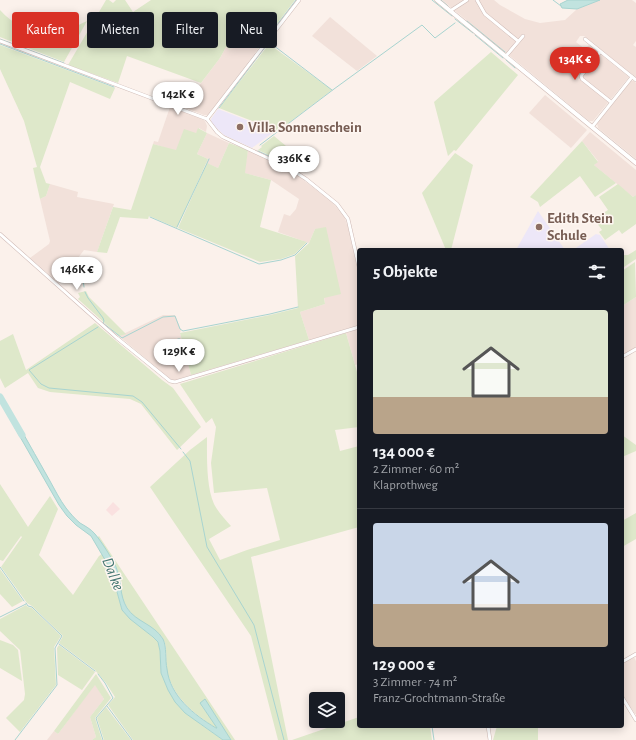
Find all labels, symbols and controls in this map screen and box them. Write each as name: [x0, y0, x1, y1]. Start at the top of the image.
chip: Kaufen: [12, 12, 79, 48]
chip: Mieten: [87, 12, 154, 48]
chip: Filter: [162, 12, 218, 48]
chip: Neu: [226, 12, 277, 48]
pin: 134K €: [542, 47, 608, 81]
text: 134K €: [559, 53, 591, 66]
pin: 142K €: [145, 82, 211, 116]
text: 142K €: [162, 88, 194, 101]
place label: Villa Sonnenschein: [248, 120, 362, 135]
marker: Villa Sonnenschein: [235, 122, 245, 132]
pin: 336K €: [261, 146, 327, 180]
text: 336K €: [277, 152, 311, 165]
place label: Edith Stein Schule: [547, 211, 613, 243]
marker: Edith Stein Schule: [534, 222, 544, 232]
pin: 146K €: [44, 257, 110, 291]
icon: filters: [586, 261, 608, 283]
text: 146K €: [60, 263, 94, 276]
text: 5 Objekte: [373, 263, 438, 280]
icon: home: [455, 336, 527, 408]
pin: 129K €: [146, 339, 212, 373]
text: 129K €: [163, 345, 195, 358]
text: 134 000 €: [373, 443, 435, 460]
text: 2 Zimmer · 60 m²: [373, 463, 459, 476]
text: Klaprothweg: [373, 479, 438, 492]
icon: home: [455, 549, 527, 621]
water label: Dalke: [99, 555, 127, 593]
text: 129 000 €: [373, 656, 435, 673]
text: 3 Zimmer · 74 m²: [373, 676, 457, 689]
map controls: [309, 692, 345, 728]
button: layers: [309, 692, 345, 728]
text: Franz-Grochtmann-Straße: [373, 692, 505, 705]

